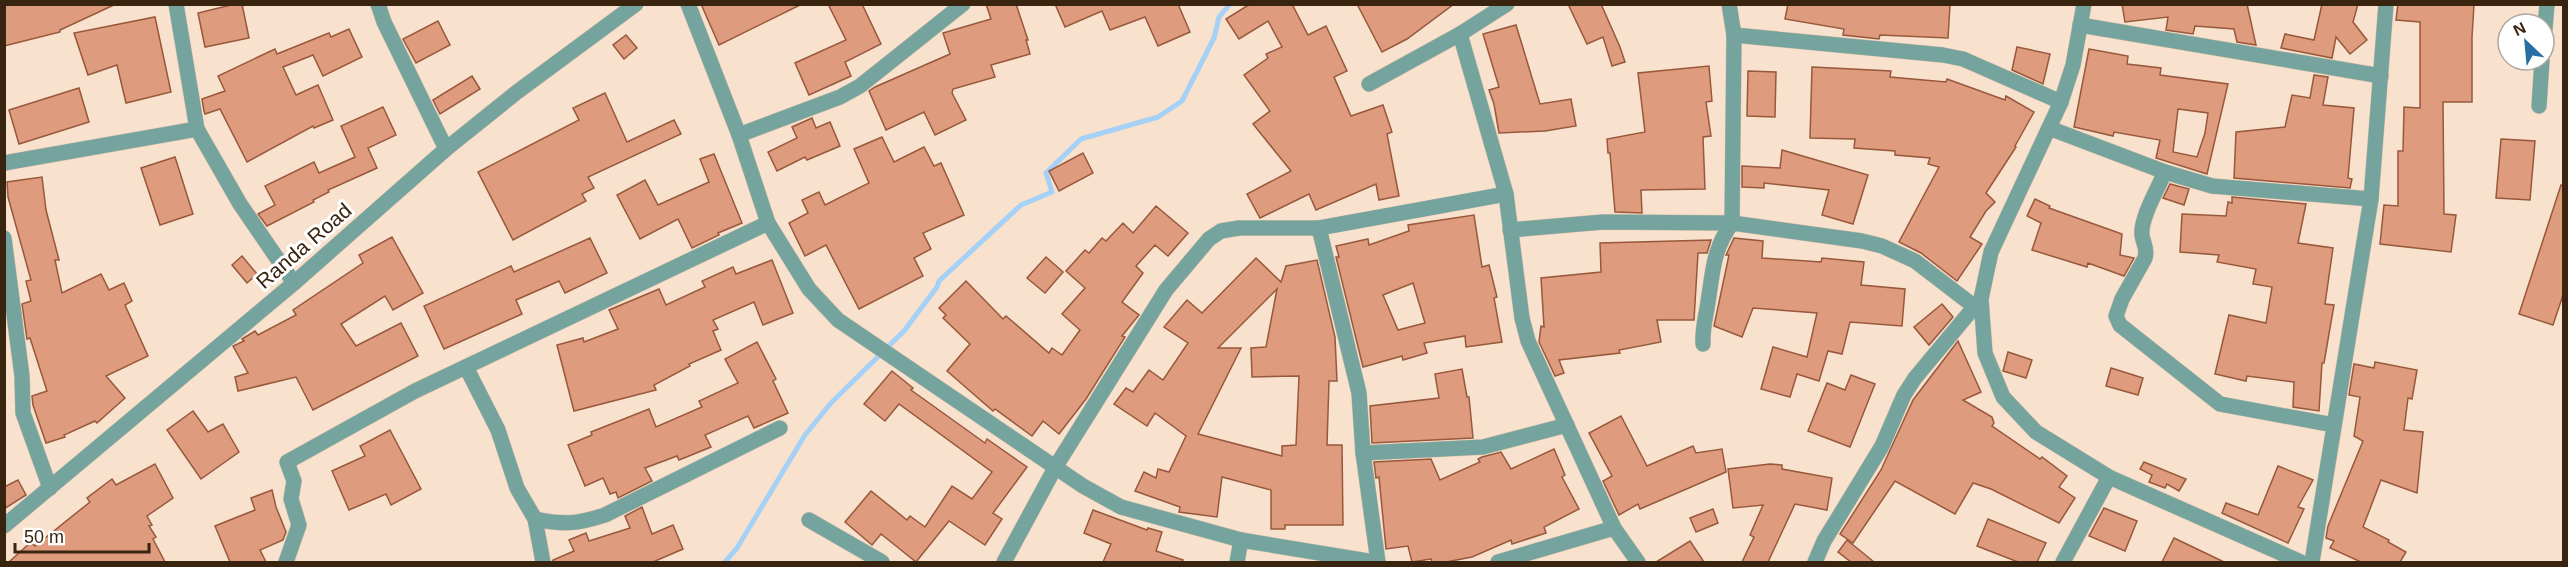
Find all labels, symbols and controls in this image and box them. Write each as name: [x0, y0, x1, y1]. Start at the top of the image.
north arrow: [2496, 12, 2556, 72]
text: N: [2511, 19, 2529, 39]
street label: Randa Road: [252, 198, 356, 293]
scale bar: [15, 516, 148, 554]
text: 50 m: [24, 527, 64, 547]

